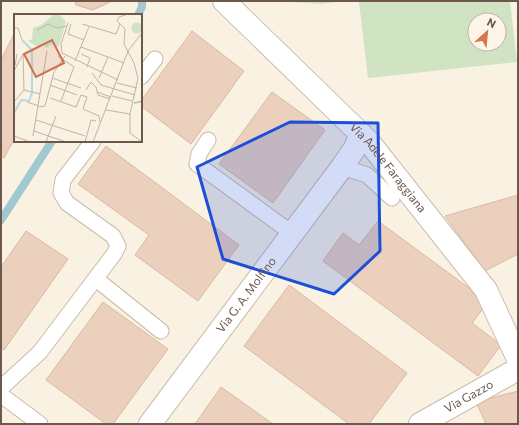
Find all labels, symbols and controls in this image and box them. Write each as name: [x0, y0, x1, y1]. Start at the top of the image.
north arrow: [467, 12, 507, 52]
inset map: [14, 14, 142, 142]
text: N: [485, 15, 498, 30]
street label: Via Adele Faraggiana: [347, 119, 430, 215]
street label: Via G. A. Molfino: [213, 254, 278, 335]
street label: Via Gazzo: [441, 376, 495, 415]

